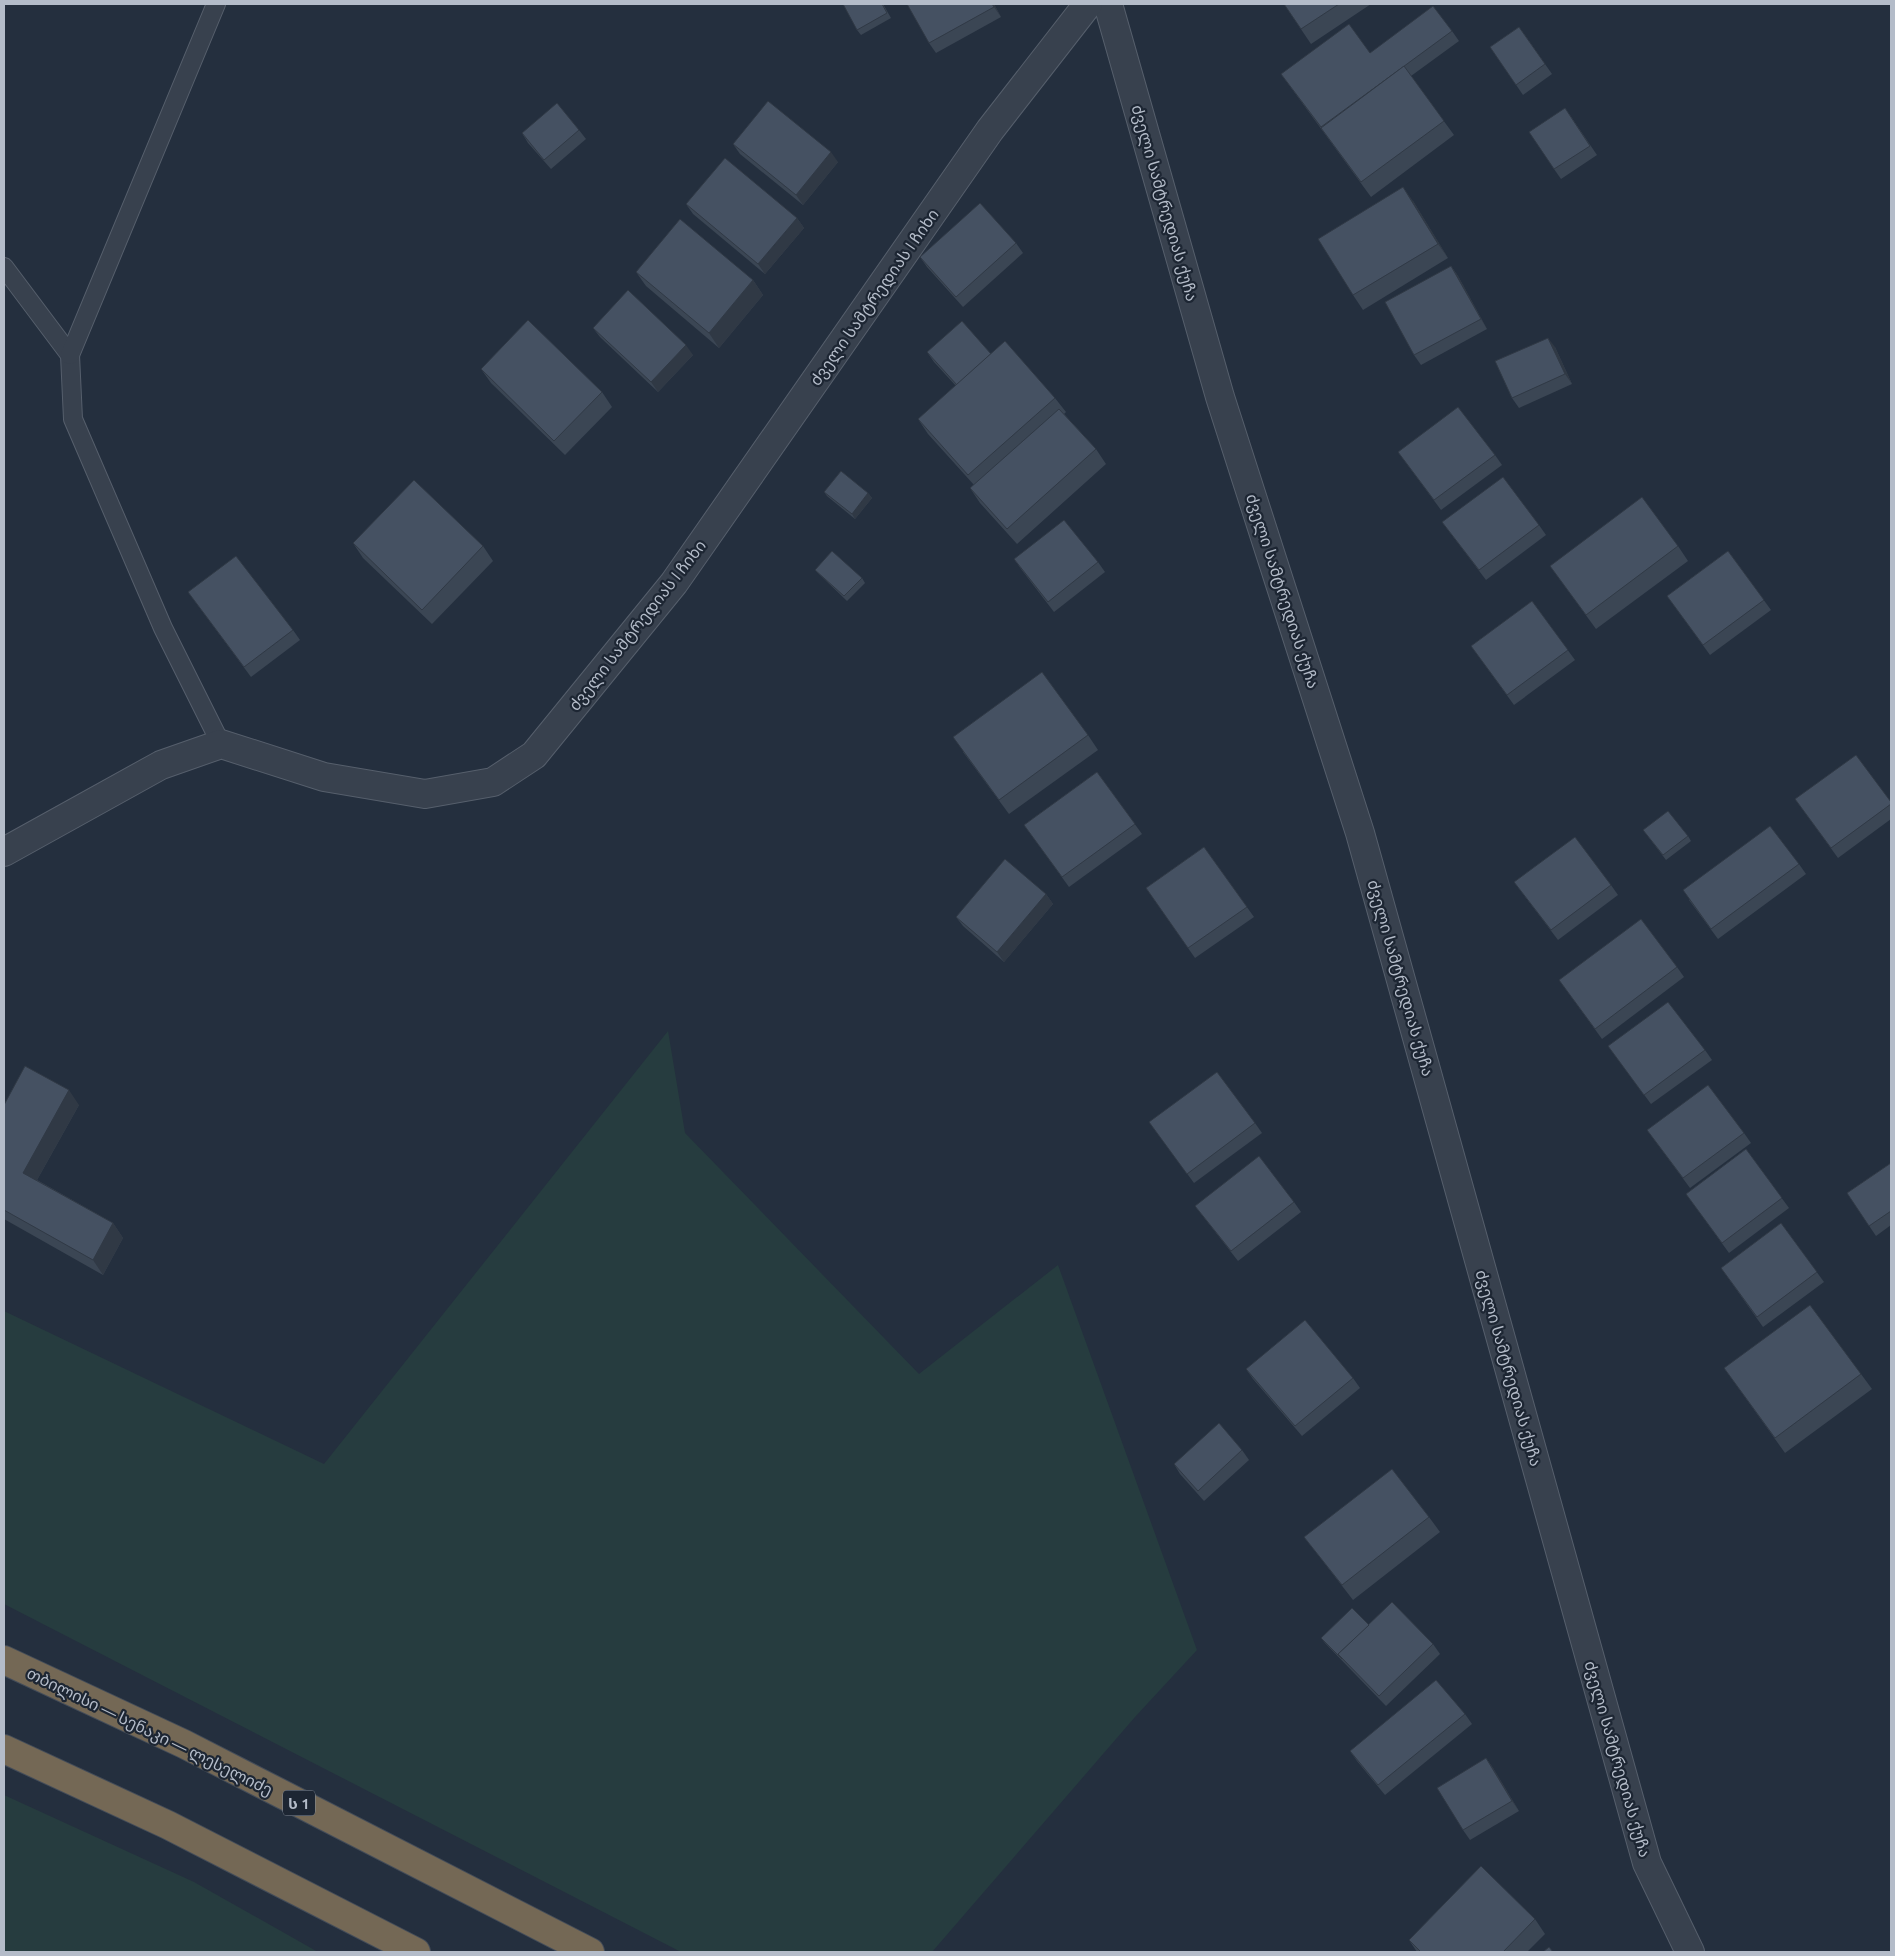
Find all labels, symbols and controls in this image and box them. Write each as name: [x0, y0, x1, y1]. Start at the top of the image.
street label: ძველი სამტრედიას ქუჩა: [1126, 103, 1202, 304]
street label: ძველი სამტრედიას I ჩიხი: [806, 205, 944, 390]
street label: ძველი სამტრედიას ქუჩა: [1241, 491, 1323, 691]
street label: ძველი სამტრედიას I ჩიხი: [565, 536, 711, 715]
street label: ძველი სამტრედიას ქუჩა: [1362, 878, 1438, 1079]
street label: ძველი სამტრედიას ქუჩა: [1470, 1268, 1546, 1469]
street label: ძველი სამტრედიას ქუჩა: [1579, 1659, 1655, 1860]
street label: თბილისი — სენაკი — ლესელიძე: [23, 1664, 276, 1800]
road number: ს 1: [283, 1790, 315, 1816]

